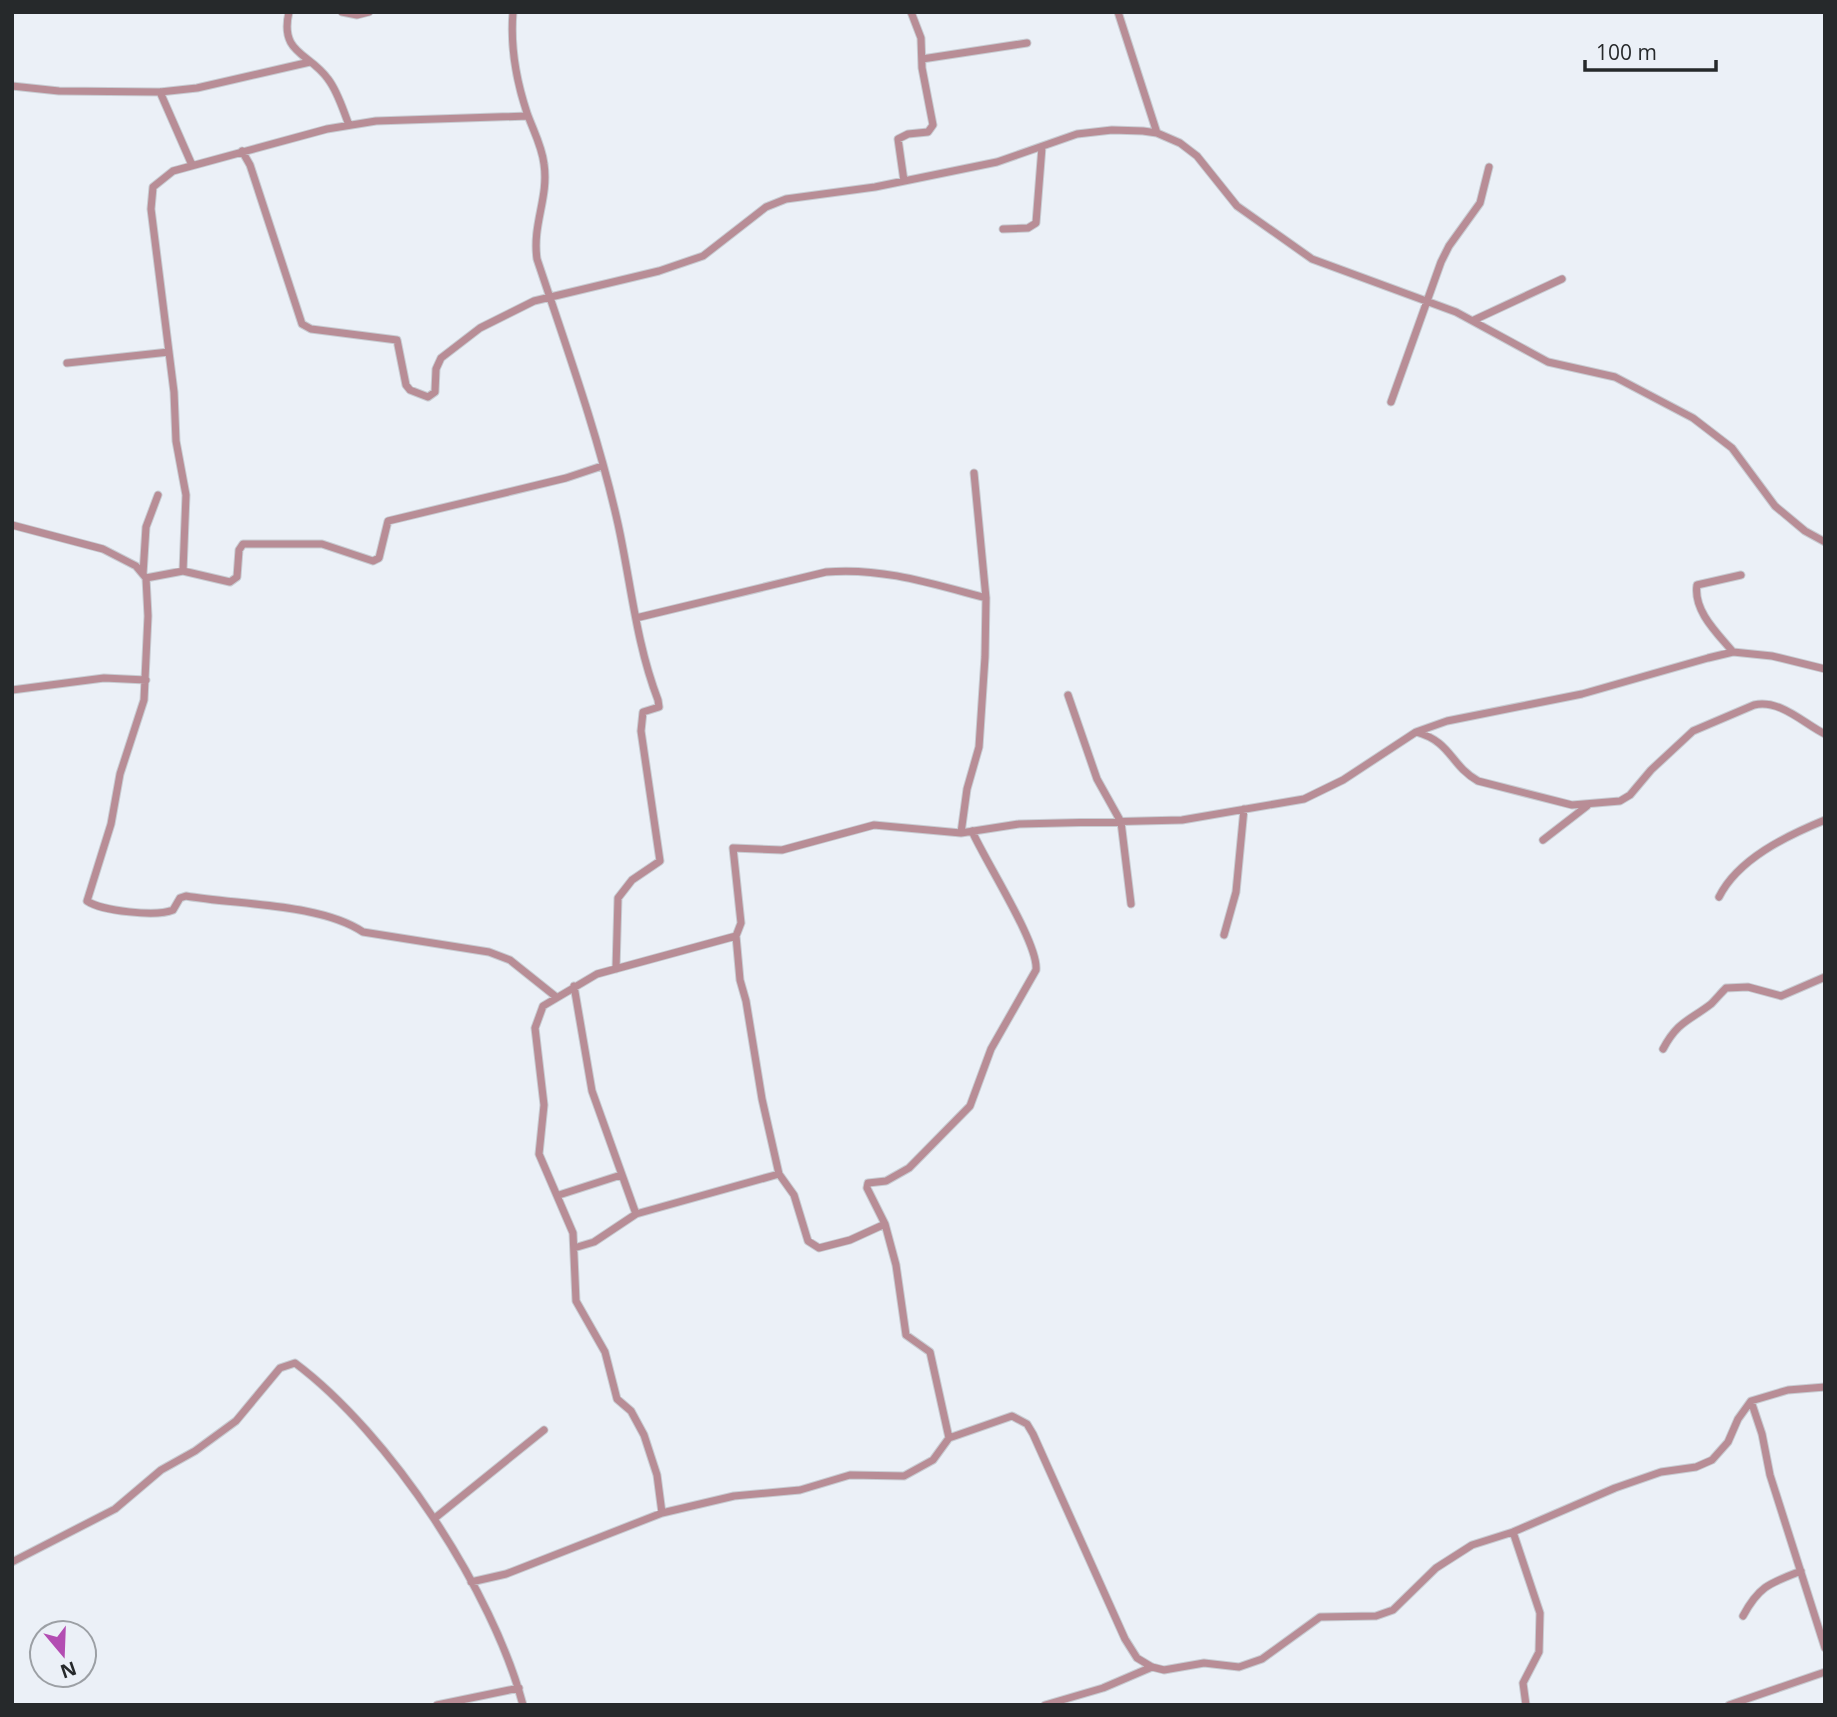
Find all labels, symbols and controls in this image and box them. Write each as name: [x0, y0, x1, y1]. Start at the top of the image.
scale bar: [1585, 28, 1716, 72]
text: 100 m: [1596, 38, 1657, 66]
north arrow: [28, 1619, 98, 1689]
text: N: [57, 1655, 80, 1685]

